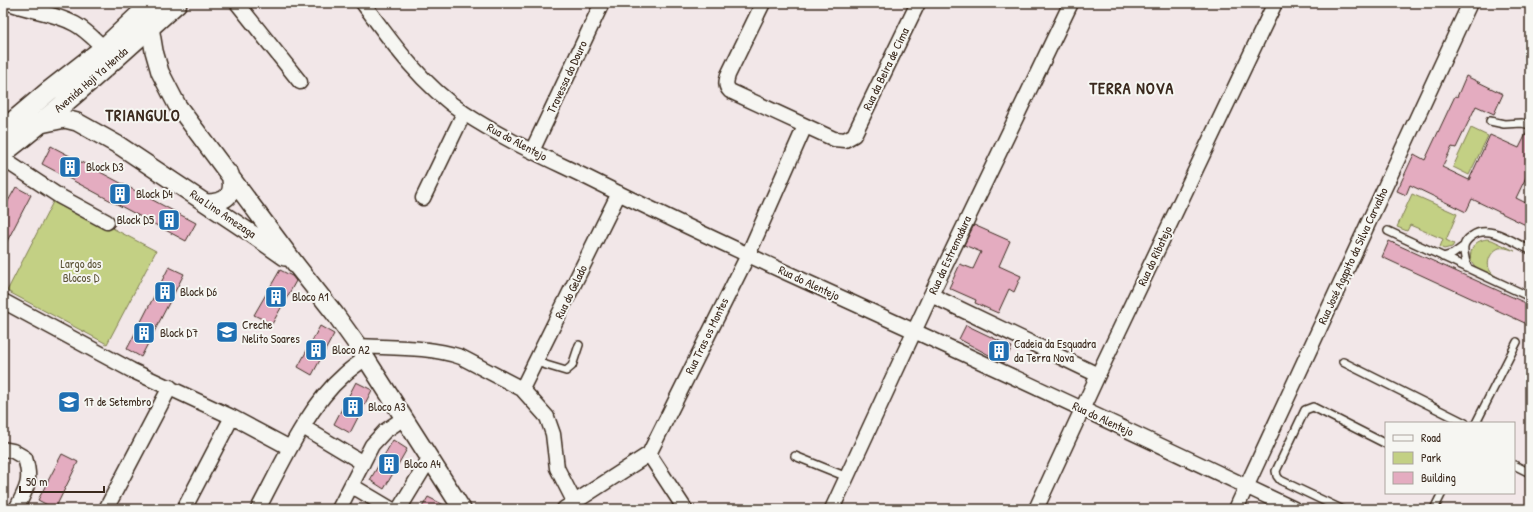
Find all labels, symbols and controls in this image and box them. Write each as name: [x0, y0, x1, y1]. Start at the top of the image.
street label: Rua da Beira de Cima: [858, 24, 913, 113]
street label: Travessa do Douro: [542, 38, 591, 116]
street label: Avenida Hoji Ya Henda: [50, 43, 131, 116]
district label: TERRA NOVA: [1089, 77, 1174, 99]
district label: TRIANGULO: [104, 104, 181, 126]
street label: Rua do Alentejo: [484, 119, 550, 165]
building icon: Block D3: [57, 154, 83, 180]
place label: Block D3: [86, 158, 124, 175]
building icon: Block D4: [107, 181, 133, 207]
place label: Block D4: [136, 185, 173, 202]
street label: Rua Lino Amezaga: [187, 185, 260, 242]
street label: Rua José Agapito da Silva Carvalho: [1313, 185, 1392, 327]
building icon: Block D5: [156, 207, 182, 233]
place label: Block D5: [117, 211, 154, 228]
street label: Rua da Estremadura: [924, 212, 975, 297]
street label: Rua do Ribatejo: [1133, 223, 1176, 289]
park label: Largo dos Blocos D: [61, 255, 102, 286]
street label: Rua do Alentejo: [776, 261, 843, 304]
street label: Rua do Gelado: [550, 262, 591, 322]
building icon: Block D6: [152, 279, 178, 305]
place label: Block D6: [180, 283, 217, 300]
building icon: Bloco A1: [263, 284, 289, 310]
place label: Bloco A1: [292, 288, 329, 305]
street label: Rua Tras os Montes: [681, 294, 733, 377]
place label: Creche Nelito Soares: [242, 316, 300, 347]
school or university icon: Creche Nelito Soares: [214, 319, 240, 345]
building icon: Block D7: [131, 320, 157, 346]
place label: Block D7: [160, 324, 198, 341]
place label: Cadeia da Esquadra da Terra Nova: [1014, 335, 1096, 366]
building icon: Bloco A2: [303, 337, 329, 363]
building icon: Cadeia da Esquadra da Terra Nova: [986, 338, 1012, 364]
place label: Bloco A2: [332, 341, 370, 358]
school or university icon: 17 de Setembro: [56, 389, 82, 415]
place label: 17 de Setembro: [84, 393, 151, 410]
building icon: Bloco A3: [340, 394, 366, 420]
street label: Rua do Alentejo: [1070, 397, 1137, 440]
place label: Bloco A3: [368, 398, 406, 415]
legend: [1385, 422, 1515, 494]
text: Road: [1421, 429, 1441, 446]
text: Park: [1421, 449, 1441, 466]
building icon: Bloco A4: [376, 451, 402, 477]
place label: Bloco A4: [404, 455, 441, 472]
scale bar: [20, 468, 104, 494]
text: Building: [1421, 469, 1456, 486]
text: 50 m: [26, 473, 47, 490]

